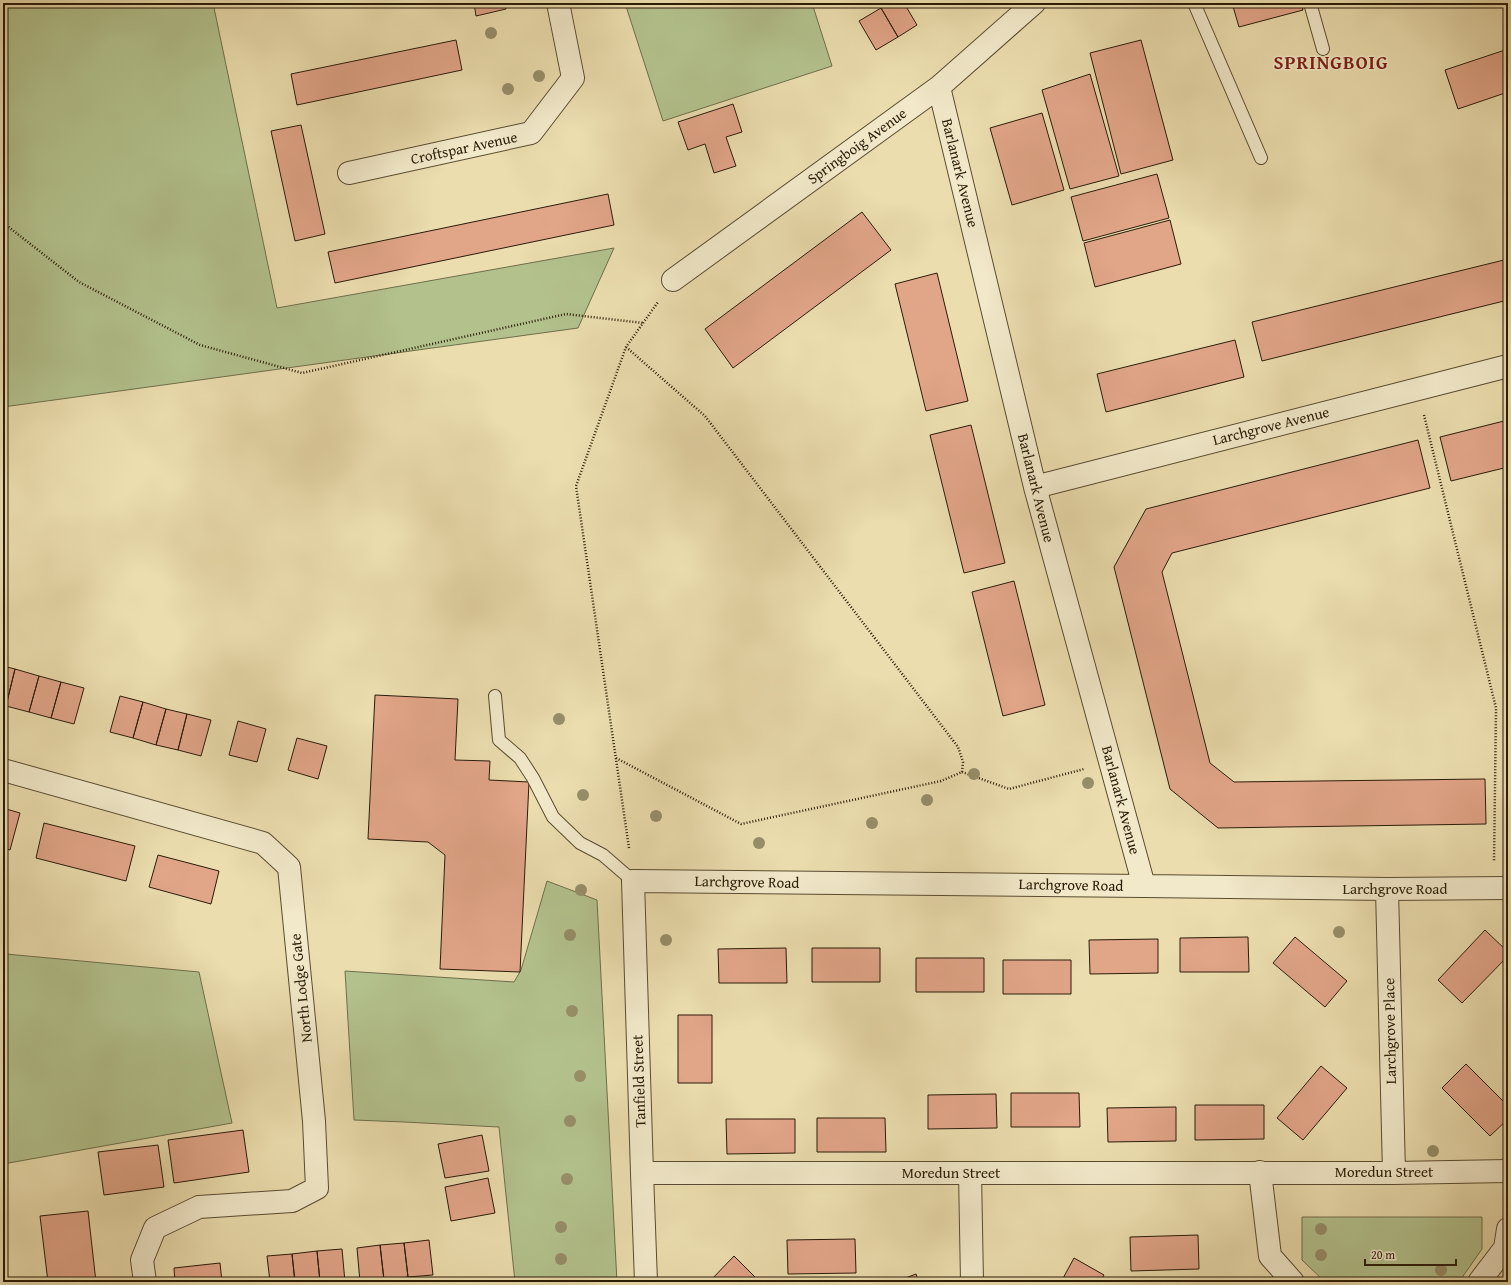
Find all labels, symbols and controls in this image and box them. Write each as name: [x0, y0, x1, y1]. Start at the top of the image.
district label: SPRINGBOIG: [1273, 48, 1389, 76]
street label: Springboig Avenue: [803, 102, 911, 189]
street label: Barlanark Avenue: [937, 116, 984, 230]
street label: Croftspar Avenue: [409, 126, 519, 169]
street label: Larchgrove Avenue: [1210, 401, 1331, 450]
street label: Barlanark Avenue: [1013, 431, 1060, 545]
street label: Barlanark Avenue: [1097, 743, 1146, 857]
street label: Larchgrove Road: [694, 870, 800, 893]
street label: Larchgrove Road: [1018, 873, 1124, 896]
street label: Larchgrove Road: [1343, 878, 1447, 899]
street label: North Lodge Gate: [284, 932, 317, 1044]
street label: Larchgrove Place: [1378, 978, 1401, 1084]
street label: Tanfield Street: [626, 1034, 651, 1128]
street label: Moredun Street: [1335, 1161, 1434, 1182]
street label: Moredun Street: [902, 1162, 1001, 1183]
scale bar: [1365, 1241, 1456, 1267]
text: 20 m: [1371, 1246, 1395, 1263]

